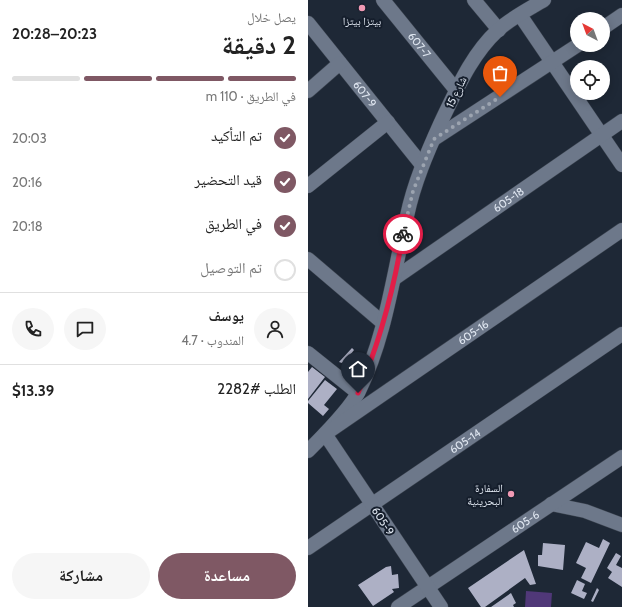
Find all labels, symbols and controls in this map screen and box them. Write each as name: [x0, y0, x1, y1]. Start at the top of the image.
marker: بيتزا بيتزا: [357, 3, 367, 13]
text: يصل خلال: [247, 9, 296, 25]
north arrow: [570, 12, 610, 52]
map controls: [570, 12, 610, 100]
place label: بيتزا بيتزا: [343, 14, 381, 28]
text: 20:23–20:28: [12, 25, 97, 43]
text: 2 دقيقة: [222, 29, 296, 61]
street label: 607-7: [405, 29, 434, 61]
pin: [483, 56, 517, 97]
button: locate: [570, 60, 610, 100]
icon: bag: [489, 62, 511, 84]
street label: شارع 15: [442, 74, 470, 110]
street label: 607-9: [350, 78, 380, 110]
text: في الطريق · 110 m: [206, 88, 296, 104]
text: تم التأكيد: [211, 127, 262, 145]
icon: check: [274, 127, 296, 149]
text: 20:03: [12, 130, 47, 146]
text: قيد التحضير: [195, 171, 262, 189]
icon: check: [274, 171, 296, 193]
text: 20:16: [12, 174, 42, 190]
street label: 605-18: [490, 184, 527, 215]
courier: [383, 214, 423, 254]
text: في الطريق: [205, 215, 262, 233]
icon: check: [274, 215, 296, 237]
text: 20:18: [12, 218, 43, 234]
icon: bike: [392, 223, 414, 245]
text: تم التوصيل: [200, 259, 262, 277]
text: يوسف: [209, 307, 244, 325]
button: phone: [12, 308, 54, 350]
button: chat: [64, 308, 106, 350]
button: person: [254, 308, 296, 350]
street label: 605-16: [455, 317, 491, 348]
text: المندوب · 4.7: [181, 332, 244, 348]
pin: [341, 352, 375, 393]
icon: home: [347, 358, 369, 380]
text: الطلب #2282: [217, 380, 296, 398]
text: $13.39: [12, 382, 54, 400]
street label: 605-14: [447, 425, 484, 456]
place label: السفارة البحرينية: [467, 481, 503, 508]
marker: السفارة البحرينية: [506, 489, 516, 499]
street label: 605-9: [369, 504, 397, 538]
street label: 605-6: [508, 507, 542, 536]
button: مشاركة: [12, 553, 150, 599]
button: مساعدة: [158, 553, 296, 599]

